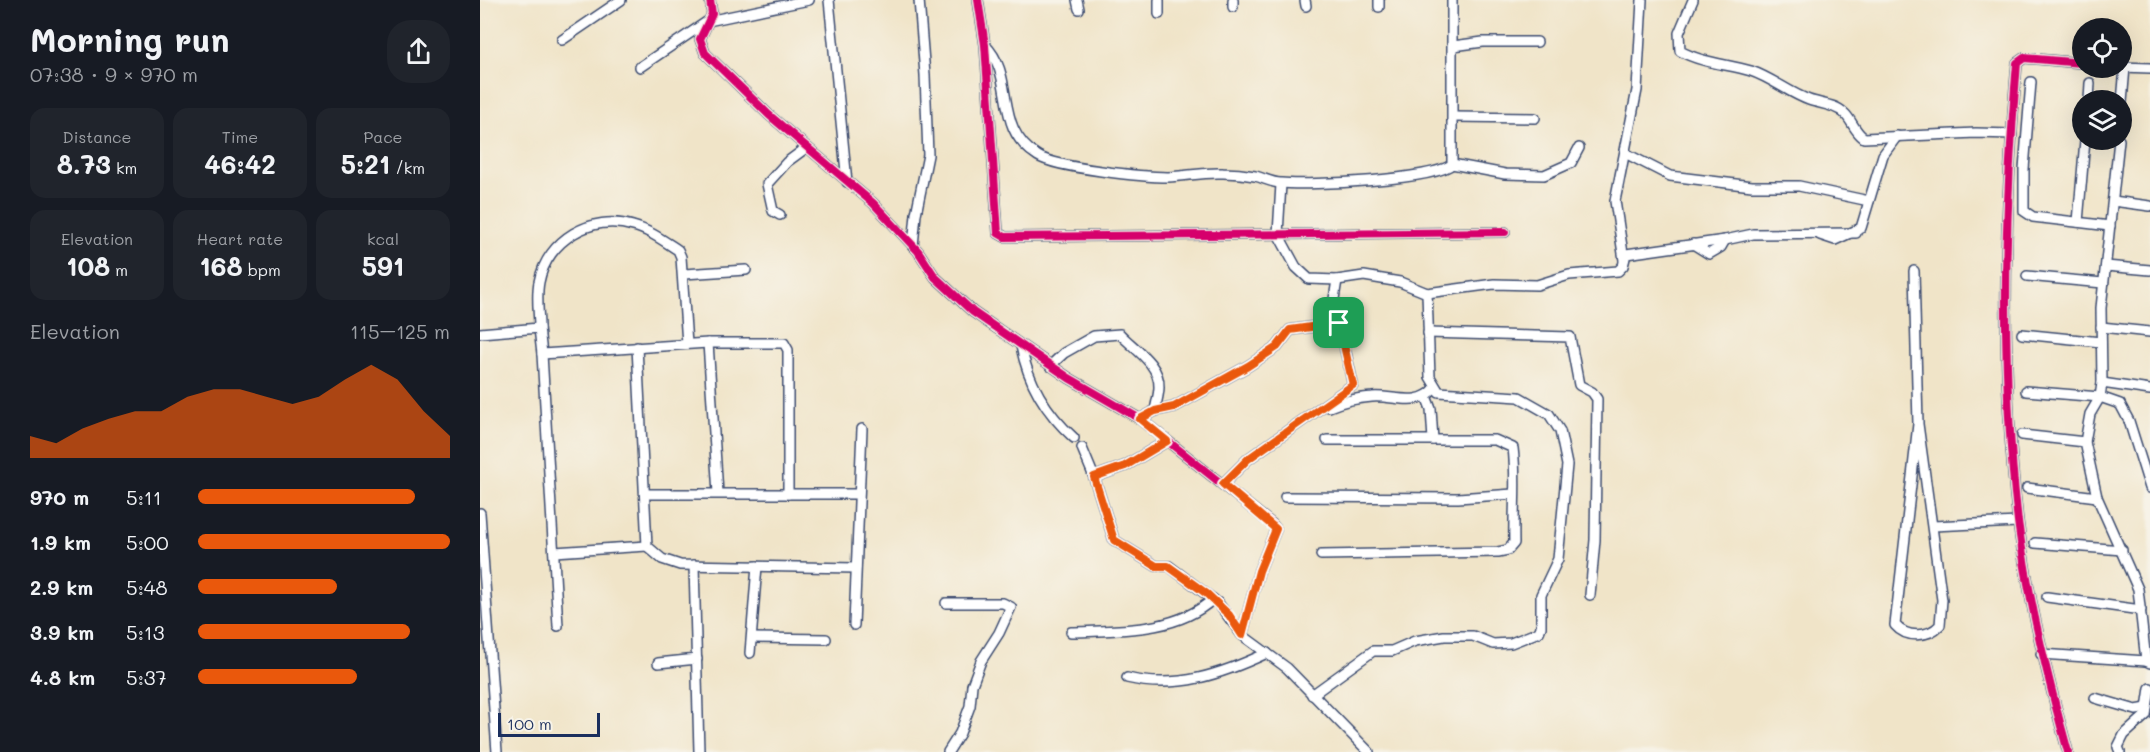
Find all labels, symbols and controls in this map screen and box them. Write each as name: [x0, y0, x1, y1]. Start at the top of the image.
text: Morning run: [30, 17, 230, 60]
map controls: [2072, 18, 2132, 150]
button: locate: [2072, 18, 2132, 78]
button: share: [387, 20, 450, 83]
text: 07:38 · 9 × 970 m: [30, 61, 198, 87]
button: layers: [2072, 90, 2132, 150]
text: Distance: [63, 126, 131, 147]
text: Time: [222, 126, 258, 147]
text: Pace: [363, 126, 403, 147]
text: 8.73: [57, 147, 111, 181]
text: 46:42: [204, 147, 276, 181]
text: 5:21: [341, 147, 390, 181]
text: km: [111, 157, 137, 178]
text: /km: [390, 157, 425, 178]
text: Elevation: [61, 228, 133, 249]
text: Heart rate: [197, 228, 283, 249]
text: kcal: [367, 228, 399, 249]
text: 108: [66, 249, 110, 283]
text: 168: [199, 249, 243, 283]
text: 591: [362, 249, 404, 283]
text: m: [110, 259, 128, 280]
text: bpm: [243, 259, 281, 280]
pin: [1313, 297, 1364, 348]
icon: arrive: [1322, 306, 1355, 339]
text: Elevation: [30, 318, 120, 344]
text: 115–125 m: [350, 318, 450, 344]
text: 970 m: [30, 484, 89, 510]
text: 5:11: [126, 484, 162, 510]
text: 1.9 km: [30, 529, 91, 555]
text: 5:00: [126, 529, 169, 555]
text: 2.9 km: [30, 574, 93, 600]
text: 5:48: [126, 574, 168, 600]
text: 3.9 km: [30, 619, 94, 645]
text: 5:13: [126, 619, 165, 645]
text: 4.8 km: [30, 664, 95, 690]
text: 5:37: [126, 664, 167, 690]
scale bar: [498, 710, 600, 738]
text: 100 m: [507, 713, 552, 734]

